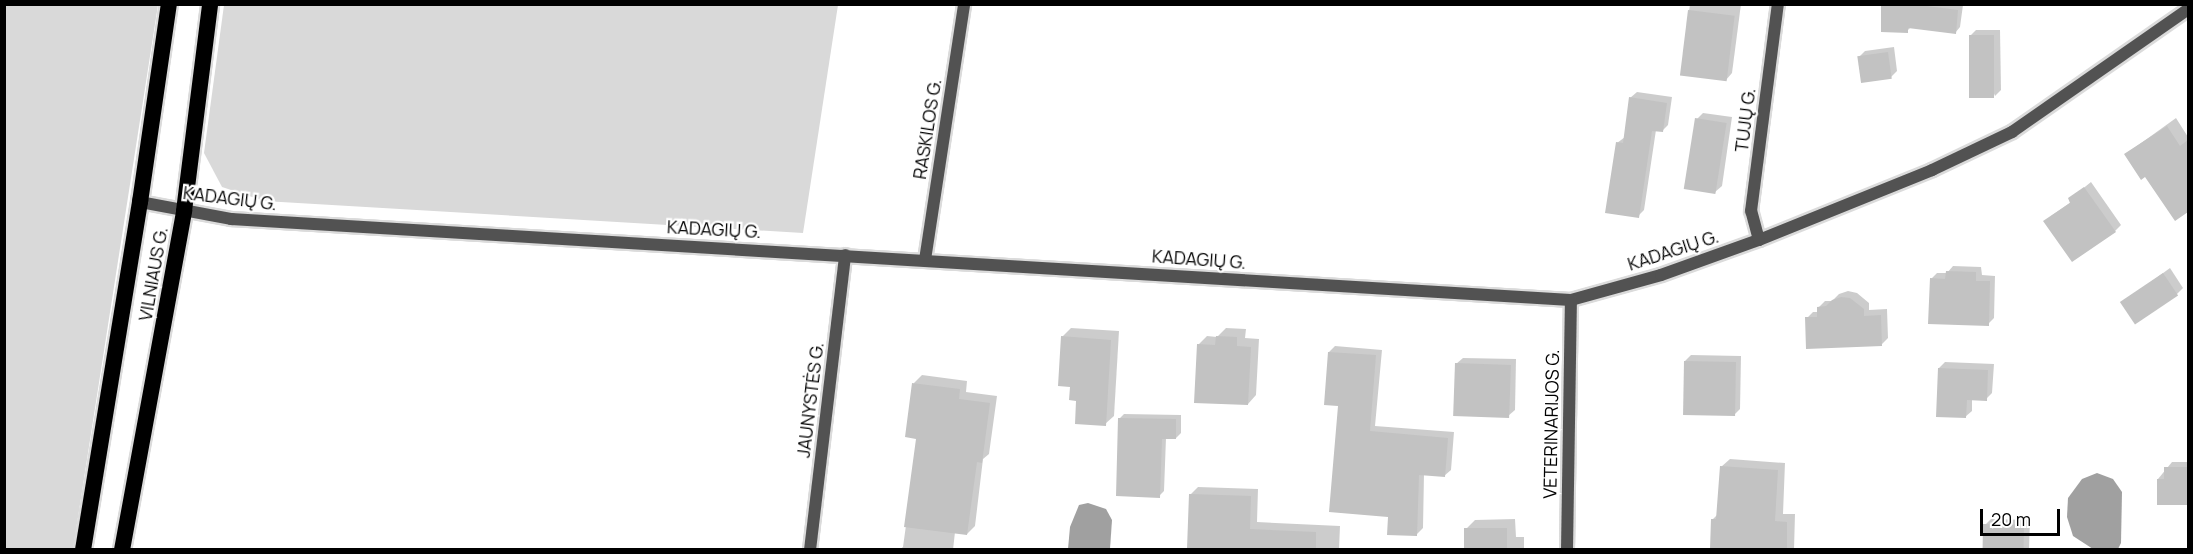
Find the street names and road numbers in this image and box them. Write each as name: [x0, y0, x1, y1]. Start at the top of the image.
street label: RASKILOS G.: [908, 77, 946, 181]
street label: TUJŲ G.: [1730, 87, 1760, 153]
street label: KADAGIŲ G.: [182, 182, 278, 214]
street label: KADAGIŲ G.: [666, 216, 762, 242]
street label: VILNIAUS G.: [134, 225, 172, 323]
street label: KADAGIŲ G.: [1625, 225, 1721, 275]
street label: KADAGIŲ G.: [1151, 245, 1247, 273]
street label: JAUNYSTĖS G.: [792, 341, 828, 459]
street label: VETERINARIJOS G.: [1539, 349, 1563, 499]

